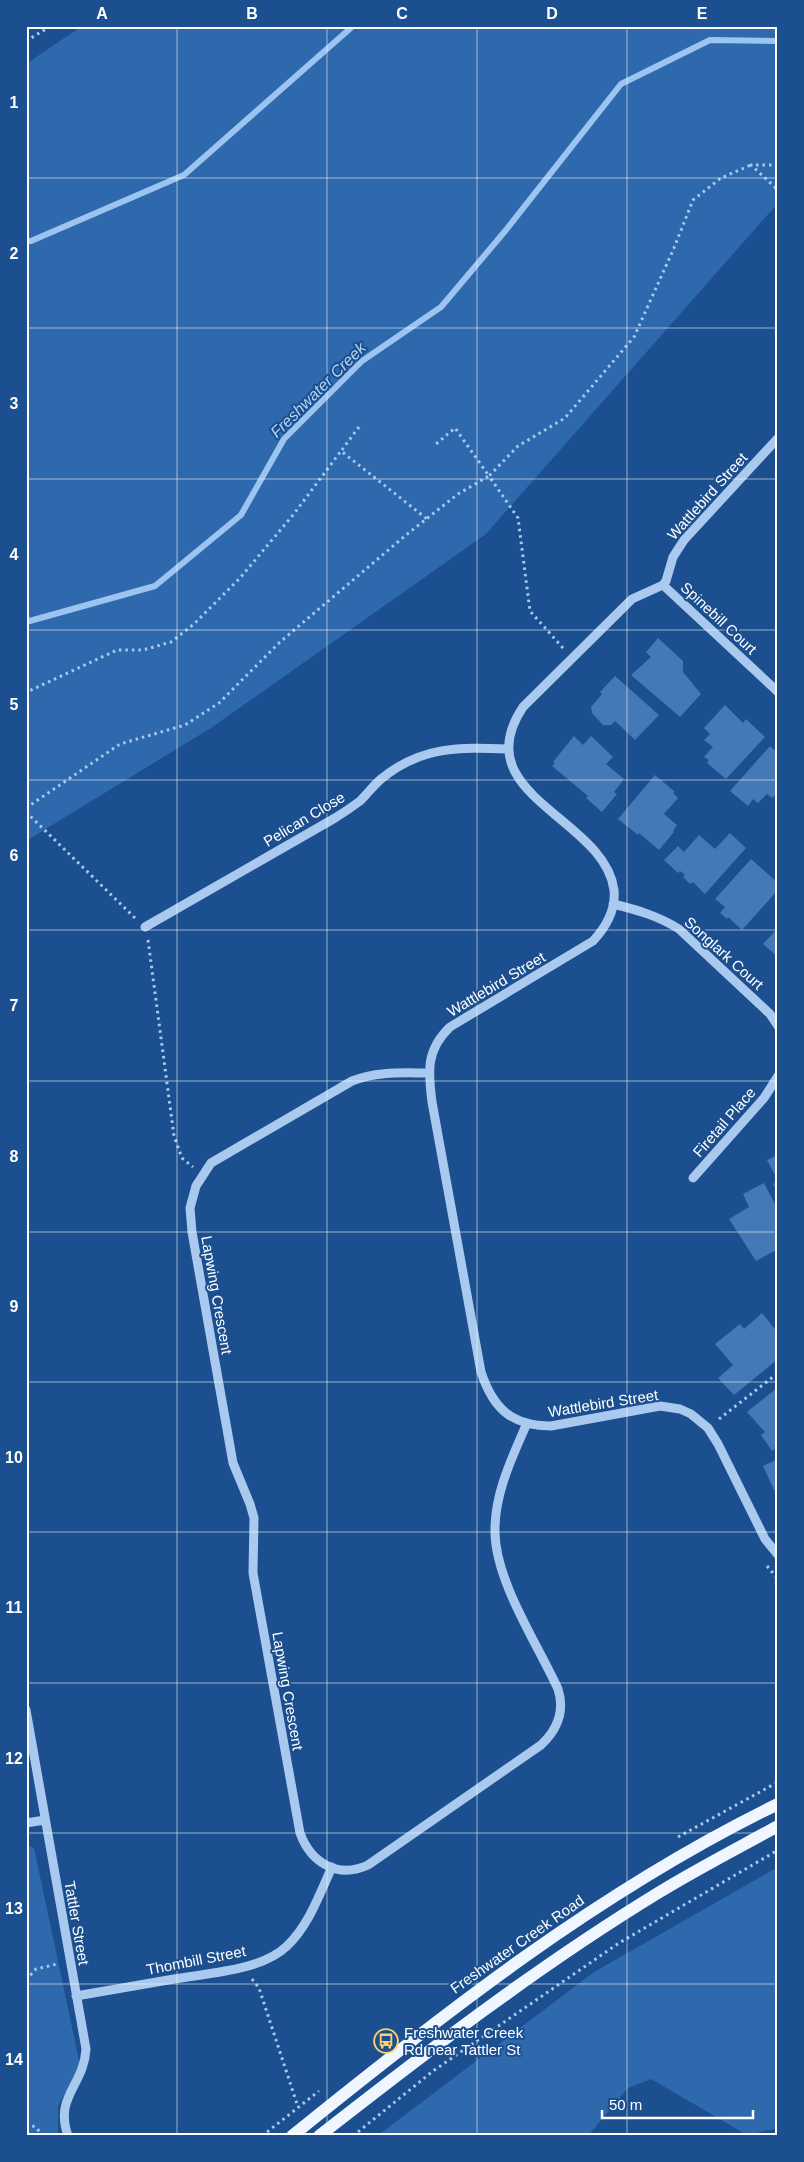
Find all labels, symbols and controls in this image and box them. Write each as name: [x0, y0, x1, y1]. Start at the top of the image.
text: A: [96, 5, 108, 22]
text: B: [246, 5, 258, 22]
text: C: [396, 5, 408, 22]
text: D: [546, 5, 558, 22]
text: E: [697, 5, 708, 22]
text: 1: [10, 94, 19, 111]
text: 2: [10, 245, 19, 262]
water label: Freshwater Creek: [267, 338, 370, 441]
text: 3: [10, 395, 19, 412]
street label: Wattlebird Street: [663, 448, 751, 543]
text: 4: [10, 546, 19, 563]
street label: Spinebill Court: [678, 579, 761, 658]
text: 5: [10, 696, 19, 713]
street label: Pelican Close: [260, 788, 348, 850]
text: 6: [10, 847, 19, 864]
street label: Songlark Court: [681, 913, 767, 993]
street label: Wattlebird Street: [444, 948, 549, 1020]
text: 7: [10, 997, 19, 1014]
street label: Firetail Place: [689, 1084, 759, 1160]
text: 8: [10, 1148, 19, 1165]
street label: Lapwing Crescent: [198, 1234, 236, 1356]
text: 9: [10, 1298, 19, 1315]
street label: Wattlebird Street: [547, 1386, 660, 1420]
text: 10: [5, 1449, 23, 1466]
text: 11: [6, 1599, 23, 1616]
street label: Lapwing Crescent: [269, 1630, 307, 1752]
text: 12: [5, 1750, 23, 1767]
street label: Tattler Street: [61, 1880, 93, 1967]
street label: Freshwater Creek Road: [447, 1891, 587, 1997]
text: 13: [5, 1900, 23, 1917]
street label: Thombill Street: [145, 1942, 248, 1978]
place label: Freshwater Creek Rd near Tattler St: [404, 2024, 524, 2058]
bus stop icon: Freshwater Creek Rd near Tattler St: [373, 2028, 399, 2054]
text: 14: [5, 2051, 23, 2068]
scale bar: [602, 2087, 753, 2119]
text: 50 m: [609, 2096, 642, 2113]

